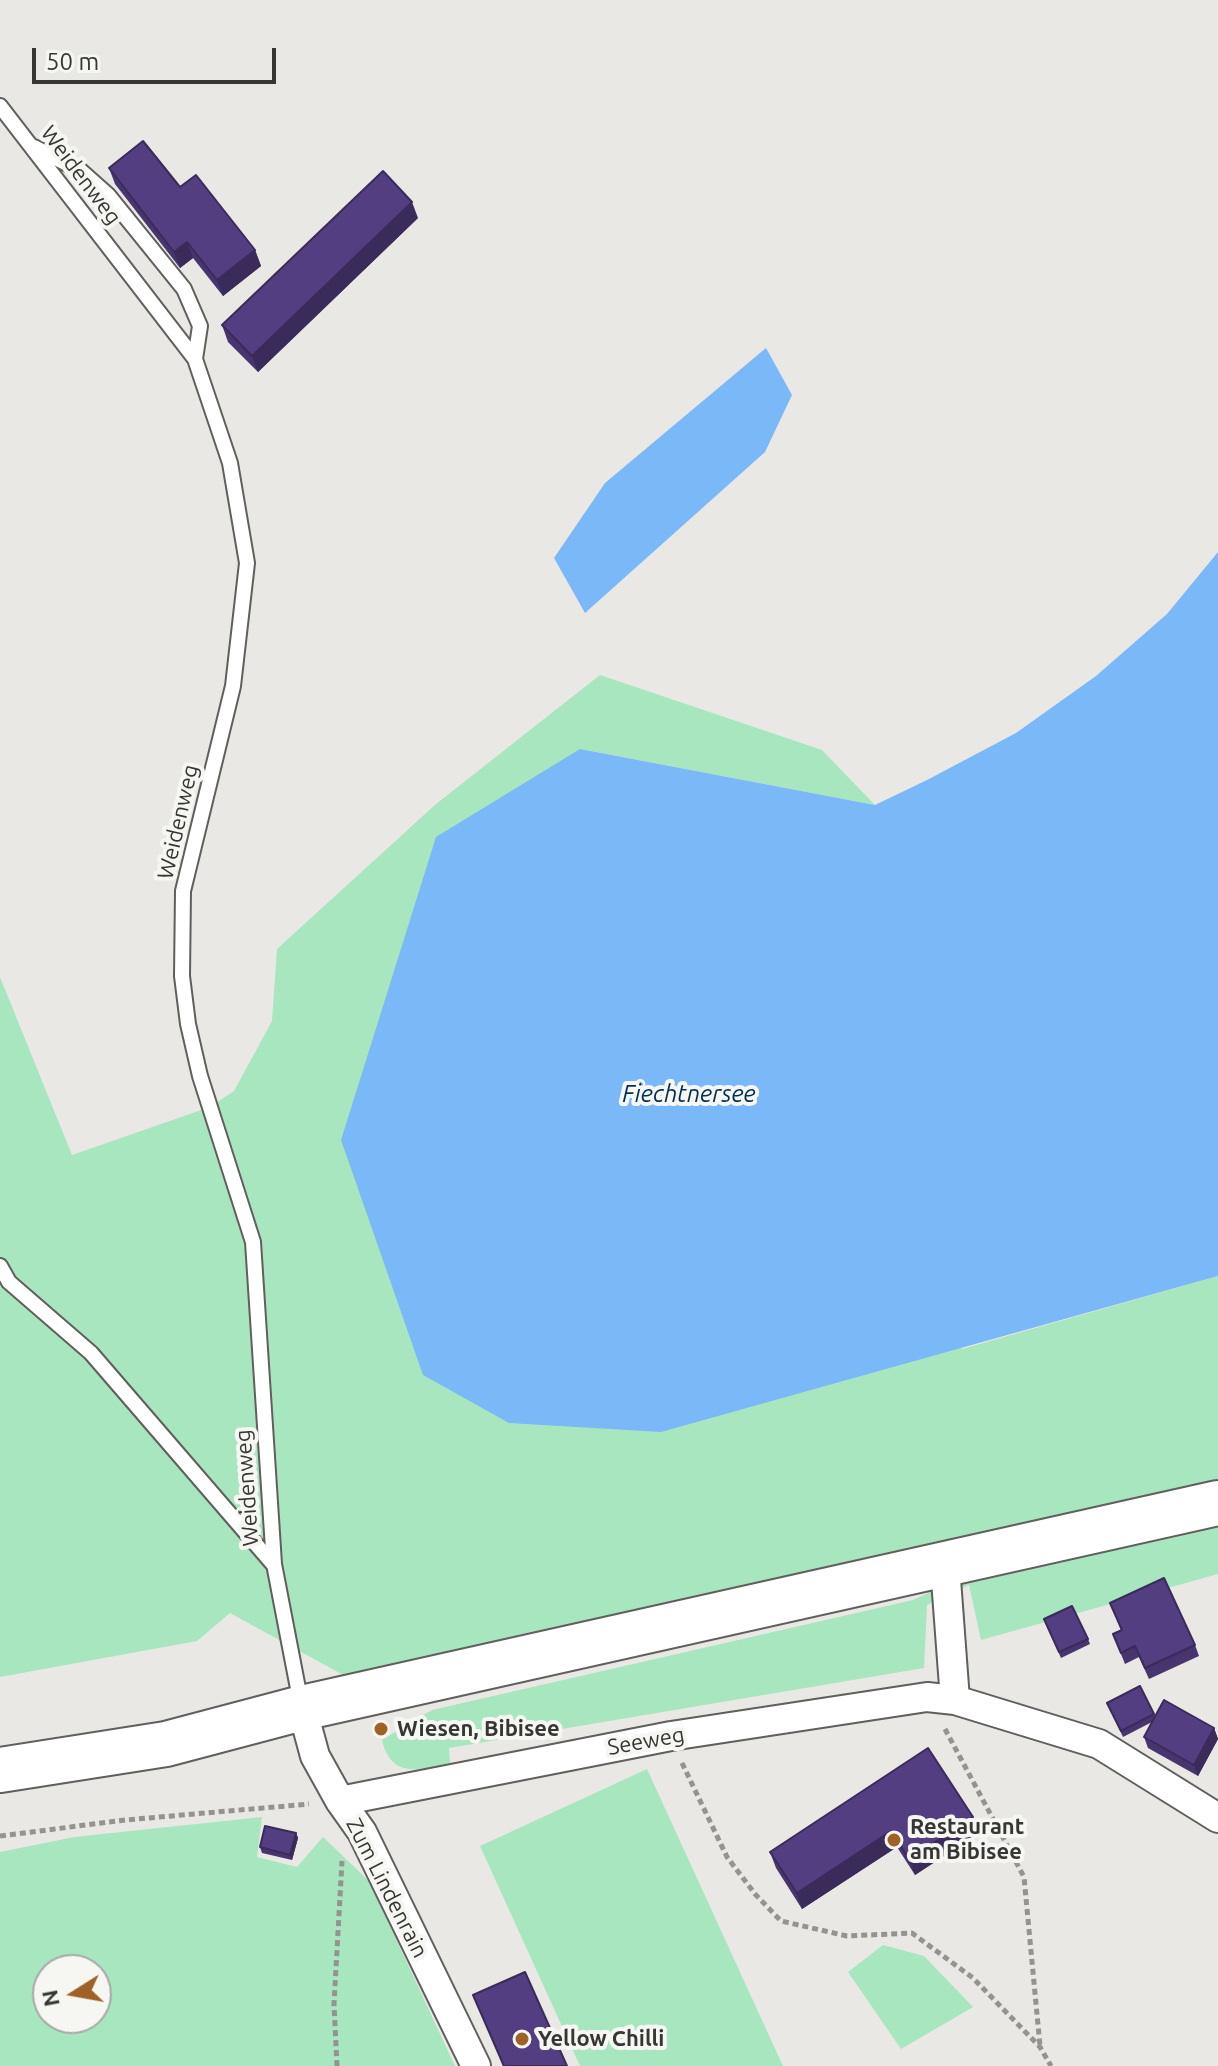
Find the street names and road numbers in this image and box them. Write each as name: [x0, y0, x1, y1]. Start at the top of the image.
street label: Weidenweg: [35, 120, 127, 230]
street label: Weidenweg: [152, 762, 204, 882]
street label: Weidenweg: [230, 1429, 264, 1547]
street label: Seeweg: [605, 1721, 687, 1761]
street label: Zum Lindenrain: [340, 1814, 434, 1962]

